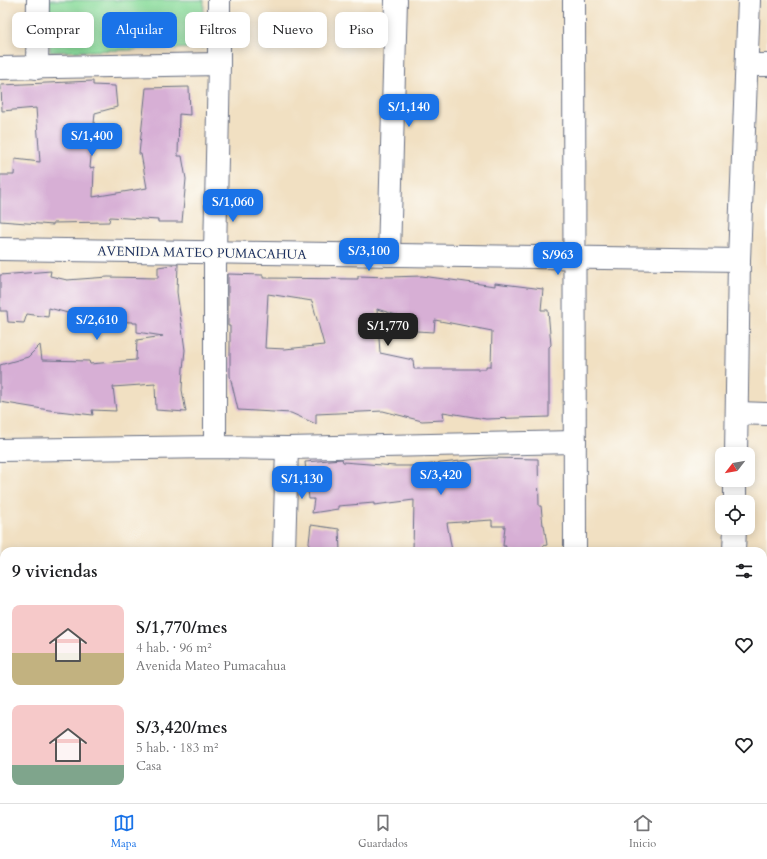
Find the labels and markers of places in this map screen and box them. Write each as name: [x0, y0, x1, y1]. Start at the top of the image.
pin: S/1,140: [372, 94, 446, 128]
pin: S/1,400: [55, 123, 129, 157]
pin: S/1,060: [196, 189, 270, 223]
pin: S/3,100: [332, 238, 406, 272]
pin: S/963: [530, 242, 586, 276]
pin: S/2,610: [60, 307, 134, 341]
pin: S/1,770: [351, 313, 425, 347]
pin: S/3,420: [404, 462, 478, 496]
pin: S/1,130: [265, 466, 339, 500]

